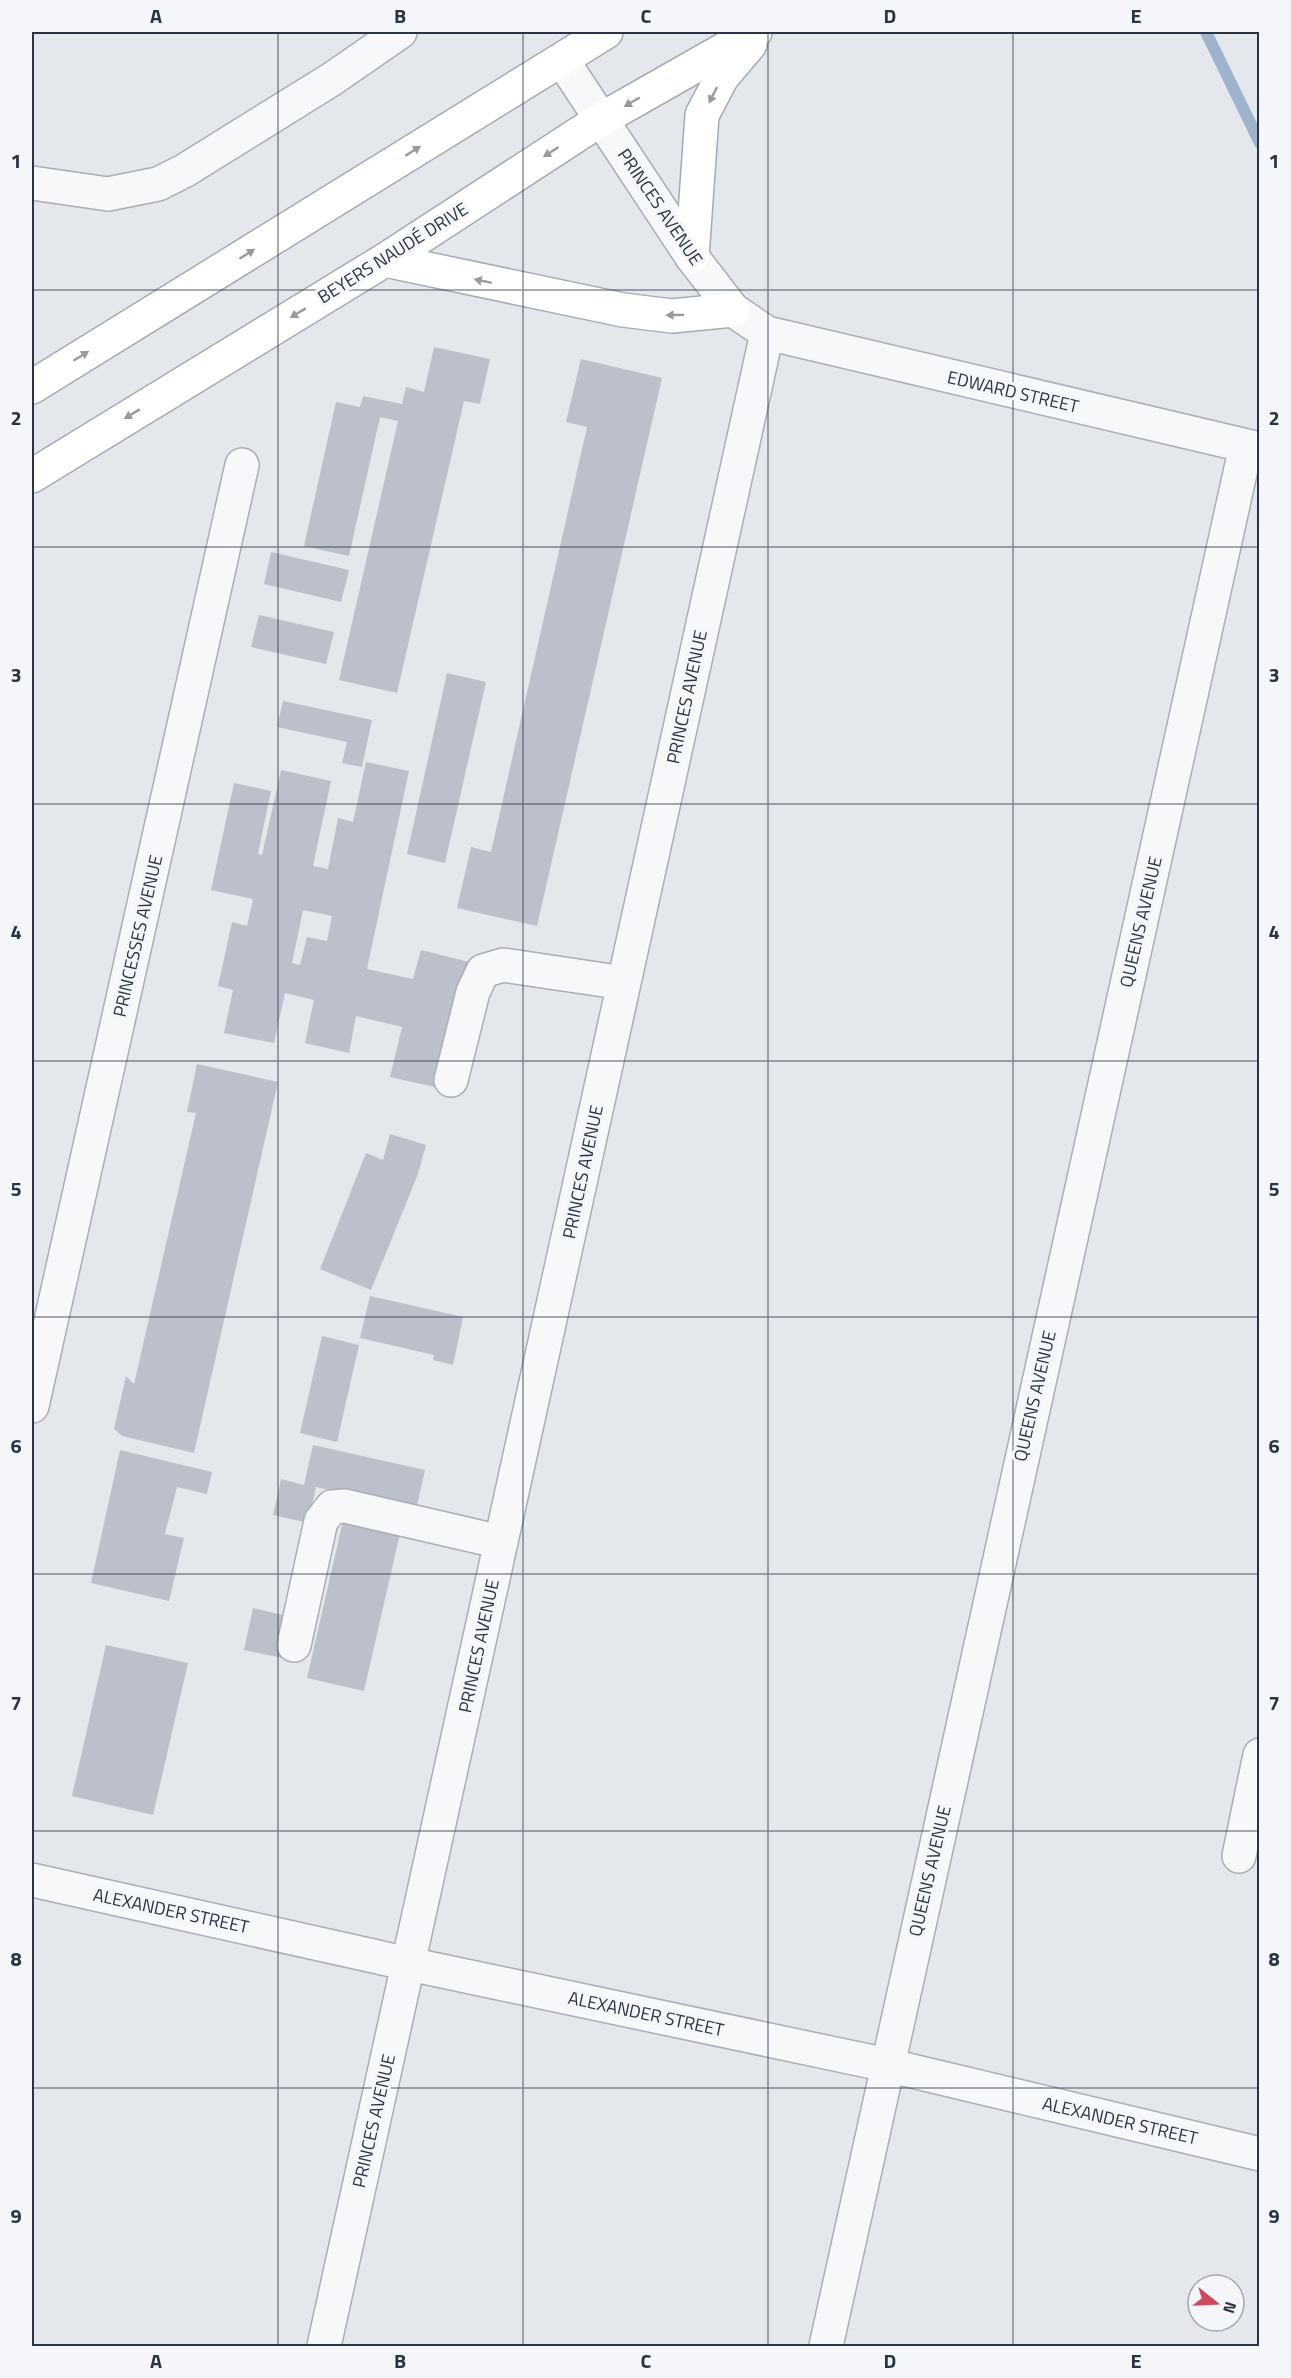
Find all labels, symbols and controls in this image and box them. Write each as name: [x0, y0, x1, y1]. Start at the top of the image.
text: A: [150, 0, 162, 31]
text: B: [394, 0, 406, 31]
text: C: [641, 0, 652, 31]
text: D: [884, 0, 896, 31]
text: E: [1130, 0, 1142, 31]
one-way arrow: [708, 86, 717, 103]
one-way arrow: [623, 97, 640, 107]
street label: PRINCES AVENUE: [611, 143, 710, 271]
text: 1: [10, 145, 22, 176]
text: 1: [1268, 145, 1280, 176]
one-way arrow: [405, 146, 421, 157]
one-way arrow: [543, 146, 559, 157]
street label: BEYERS NAUDÉ DRIVE: [312, 195, 473, 310]
one-way arrow: [239, 248, 255, 259]
one-way arrow: [474, 276, 493, 285]
one-way arrow: [289, 308, 306, 318]
one-way arrow: [665, 310, 684, 320]
one-way arrow: [73, 351, 89, 362]
street label: EDWARD STREET: [945, 363, 1082, 420]
text: 2: [10, 402, 22, 433]
text: 2: [1268, 402, 1280, 433]
one-way arrow: [124, 409, 140, 420]
street label: PRINCES AVENUE: [659, 627, 714, 766]
text: 3: [10, 659, 22, 690]
text: 3: [1268, 659, 1280, 690]
street label: PRINCESSES AVENUE: [106, 852, 169, 1020]
street label: QUEENS AVENUE: [1112, 854, 1169, 990]
text: 4: [10, 916, 22, 947]
text: 4: [1268, 916, 1280, 947]
street label: PRINCES AVENUE: [555, 1102, 610, 1241]
text: 5: [10, 1173, 22, 1204]
text: 5: [1268, 1173, 1280, 1204]
street label: QUEENS AVENUE: [1006, 1328, 1063, 1464]
text: 6: [10, 1430, 22, 1461]
text: 6: [1268, 1430, 1280, 1461]
street label: PRINCES AVENUE: [451, 1576, 506, 1715]
text: 7: [10, 1687, 22, 1718]
text: 7: [1268, 1687, 1280, 1718]
street label: QUEENS AVENUE: [901, 1803, 958, 1939]
street label: ALEXANDER STREET: [91, 1881, 252, 1940]
text: 8: [10, 1943, 22, 1974]
text: 8: [1268, 1943, 1280, 1974]
street label: ALEXANDER STREET: [566, 1984, 727, 2043]
street label: PRINCES AVENUE: [345, 2051, 402, 2190]
street label: ALEXANDER STREET: [1040, 2090, 1201, 2152]
text: 9: [10, 2200, 22, 2231]
text: 9: [1268, 2200, 1280, 2231]
north arrow: [1186, 2273, 1246, 2333]
text: N: [1217, 2299, 1243, 2317]
text: A: [150, 2345, 162, 2376]
text: B: [394, 2345, 406, 2376]
text: C: [641, 2345, 652, 2376]
text: D: [884, 2345, 896, 2376]
text: E: [1130, 2345, 1142, 2376]

